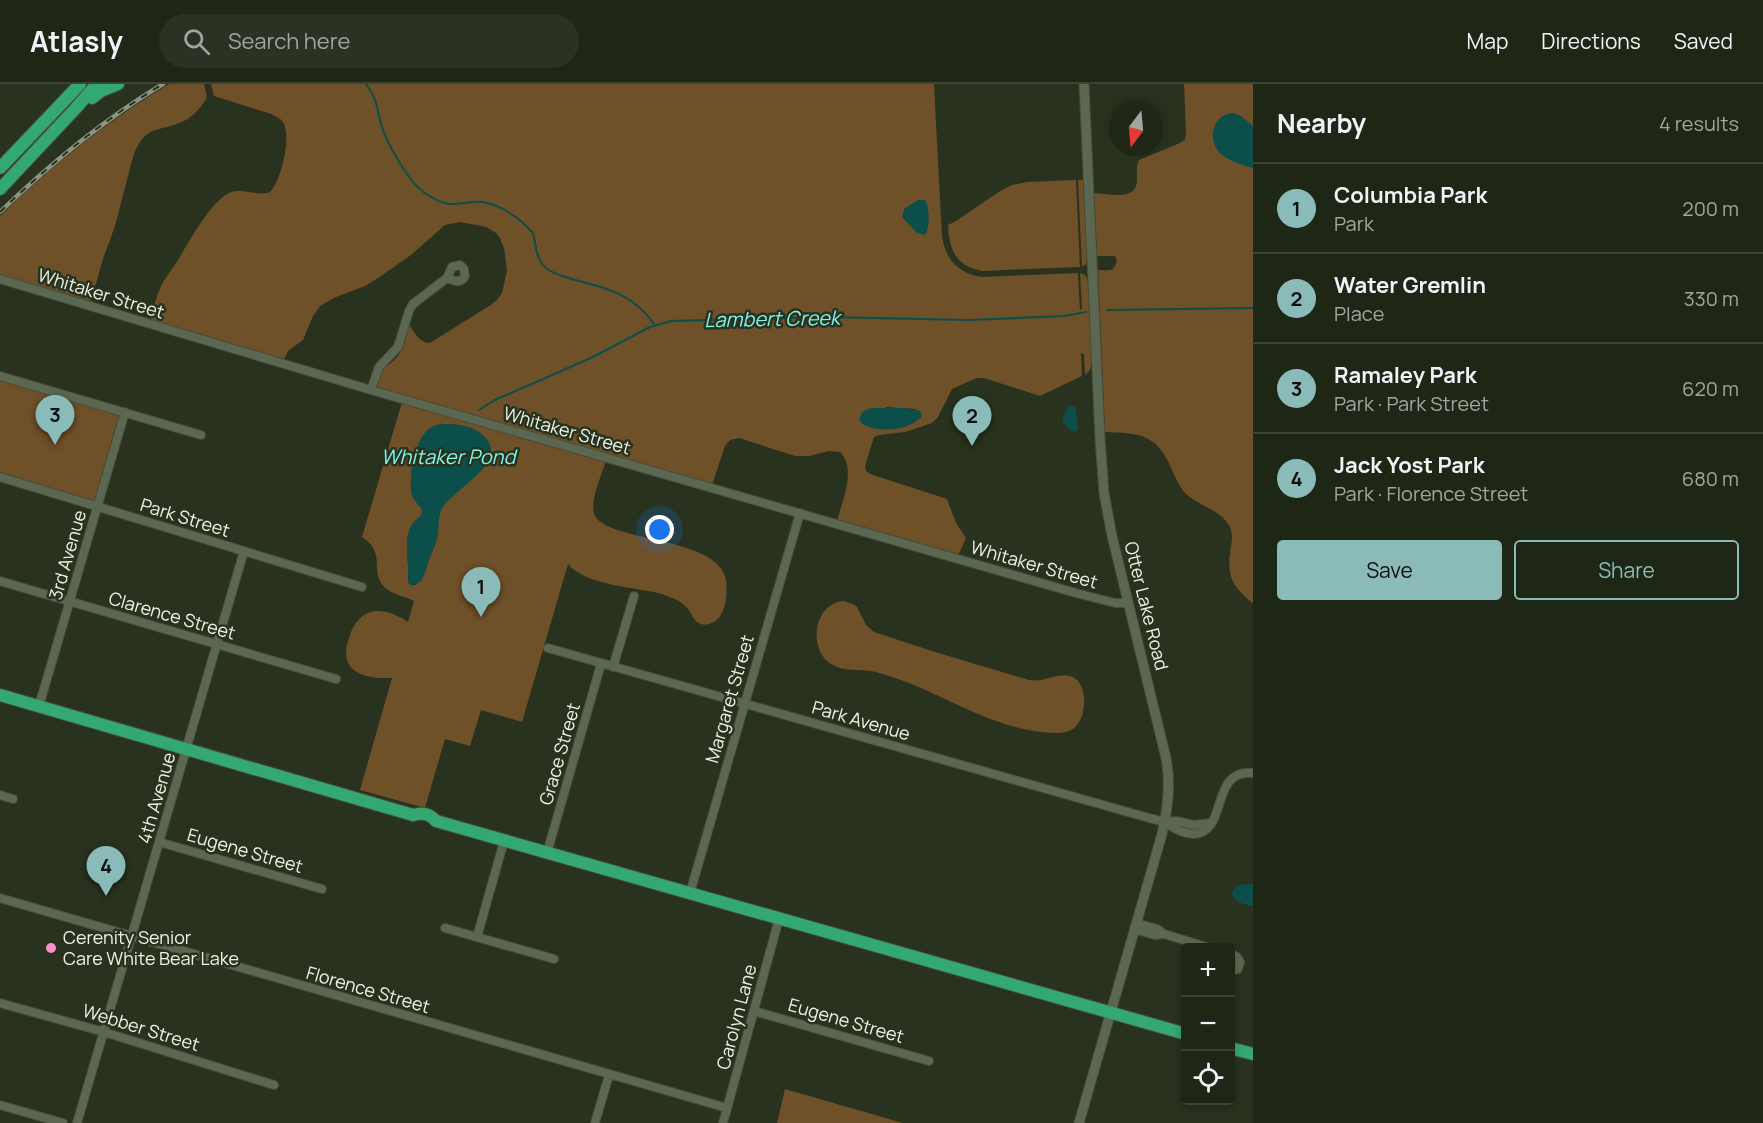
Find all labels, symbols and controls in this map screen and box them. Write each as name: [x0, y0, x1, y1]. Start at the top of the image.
search box: [159, 14, 579, 68]
text: Atlasly: [30, 22, 123, 60]
icon: search: [180, 25, 213, 58]
text: Search here: [228, 26, 350, 56]
text: Map: [1467, 27, 1508, 55]
text: Directions: [1541, 27, 1641, 55]
text: Saved: [1674, 27, 1733, 55]
north arrow: [1109, 102, 1163, 156]
text: Nearby: [1277, 105, 1366, 141]
text: 4 results: [1659, 110, 1739, 137]
text: Columbia Park: [1334, 180, 1487, 210]
text: 1: [1292, 195, 1301, 222]
text: 200 m: [1682, 195, 1739, 222]
text: Park: [1334, 210, 1374, 237]
street label: Whitaker Street: [35, 262, 168, 324]
text: Water Gremlin: [1334, 270, 1486, 300]
text: 2: [1291, 285, 1302, 312]
text: 330 m: [1684, 285, 1739, 312]
text: Place: [1334, 300, 1384, 327]
water label: Lambert Creek: [704, 304, 843, 333]
text: Ramaley Park: [1334, 360, 1477, 390]
text: 3: [1291, 375, 1302, 402]
text: 620 m: [1682, 375, 1739, 402]
text: Park · Park Street: [1334, 390, 1489, 417]
pin: 3: [36, 396, 74, 445]
pin: 2: [952, 396, 992, 446]
street label: Whitaker Street: [501, 400, 634, 460]
water label: Whitaker Pond: [381, 443, 518, 470]
text: Jack Yost Park: [1334, 450, 1484, 480]
text: 4: [1290, 465, 1303, 492]
text: 680 m: [1682, 465, 1739, 492]
text: Park · Florence Street: [1334, 480, 1528, 507]
street label: Park Street: [138, 492, 233, 542]
street label: 3rd Avenue: [43, 507, 91, 602]
your location: [645, 515, 674, 544]
street label: Whitaker Street: [968, 534, 1101, 594]
street label: Otter Lake Road: [1119, 539, 1175, 673]
button: Save: [1277, 540, 1502, 600]
button: Share: [1514, 540, 1739, 600]
pin: 1: [462, 568, 500, 617]
street label: Clarence Street: [106, 585, 239, 645]
street label: Margaret Street: [699, 632, 759, 766]
street label: Park Avenue: [809, 695, 913, 746]
street label: Grace Street: [533, 700, 585, 808]
street label: 4th Avenue: [132, 749, 180, 846]
street label: Eugene Street: [185, 822, 306, 878]
pin: 4: [86, 846, 126, 896]
place label: Cerenity Senior Care White Bear Lake: [63, 925, 239, 970]
marker: Cerenity Senior Care White Bear Lake: [44, 941, 58, 955]
map controls: [1181, 943, 1235, 1105]
button: +: [1181, 943, 1235, 997]
street label: Florence Street: [304, 960, 433, 1018]
street label: Carolyn Lane: [710, 961, 762, 1072]
street label: Eugene Street: [786, 992, 907, 1048]
button: −: [1181, 997, 1235, 1051]
street label: Webber Street: [80, 998, 203, 1056]
button: locate: [1181, 1051, 1235, 1105]

